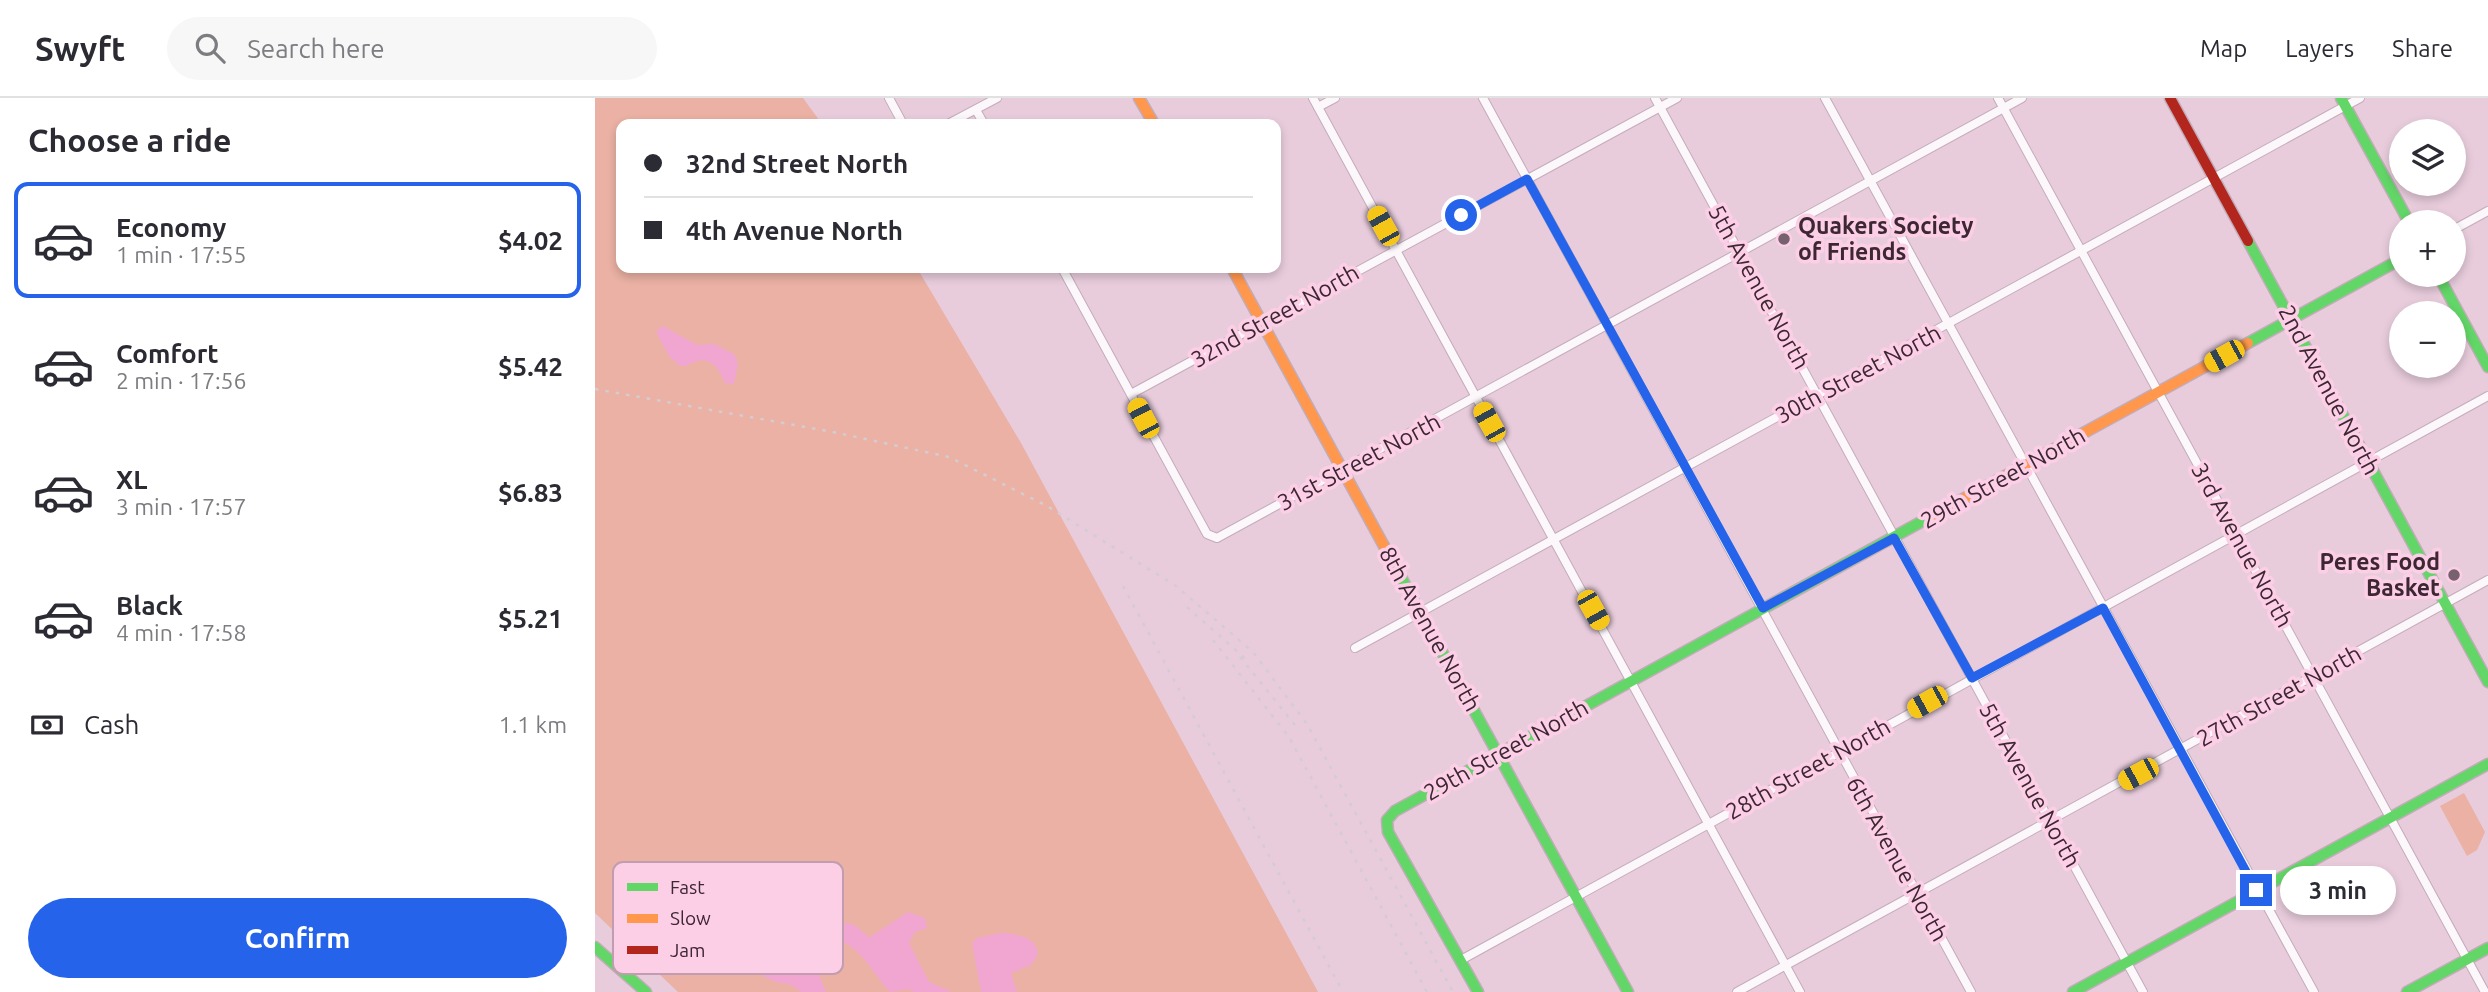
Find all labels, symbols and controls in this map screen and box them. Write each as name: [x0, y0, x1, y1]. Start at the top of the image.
search box: [167, 17, 657, 80]
icon: search: [191, 29, 229, 67]
text: Swyft: [35, 30, 125, 67]
text: Search here: [247, 34, 385, 63]
text: Map: [2200, 35, 2247, 62]
text: Layers: [2285, 35, 2354, 62]
text: Share: [2392, 35, 2453, 62]
map controls: [2389, 119, 2466, 378]
button: layers: [2389, 119, 2466, 196]
text: Choose a ride: [28, 122, 231, 158]
text: 32nd Street North: [686, 149, 908, 178]
route start: [1445, 199, 1477, 231]
street label: 5th Avenue North: [1704, 200, 1815, 373]
car: [1364, 203, 1403, 249]
icon: car: [32, 209, 95, 272]
button: +: [2389, 210, 2466, 287]
text: Economy: [116, 213, 226, 242]
place label: Quakers Society of Friends: [1798, 213, 1973, 264]
text: 4th Avenue North: [686, 216, 903, 245]
text: $4.02: [498, 226, 563, 255]
marker: Quakers Society of Friends: [1776, 231, 1792, 247]
text: 1 min · 17:55: [116, 242, 247, 267]
street label: 32nd Street North: [1186, 259, 1363, 372]
street label: 2nd Avenue North: [2274, 301, 2385, 479]
button: −: [2389, 301, 2466, 378]
street label: 30th Street North: [1771, 319, 1945, 428]
icon: car: [32, 335, 95, 398]
car: [2201, 337, 2248, 375]
text: Comfort: [116, 339, 219, 368]
text: $5.42: [498, 352, 563, 381]
text: 2 min · 17:56: [116, 368, 247, 393]
car: [1124, 395, 1163, 441]
car: [1470, 399, 1509, 445]
street label: 31st Street North: [1273, 408, 1444, 515]
street label: 29th Street North: [1916, 422, 2089, 533]
street label: 3rd Avenue North: [2187, 458, 2298, 631]
icon: car: [32, 461, 95, 524]
text: XL: [116, 465, 147, 494]
text: $6.83: [498, 478, 563, 507]
text: 3 min · 17:57: [116, 494, 247, 519]
street label: 8th Avenue North: [1375, 542, 1486, 715]
place label: Peres Food Basket: [2320, 549, 2440, 600]
marker: Peres Food Basket: [2446, 567, 2462, 583]
icon: car: [32, 587, 95, 650]
car: [1574, 587, 1613, 633]
text: Black: [116, 591, 183, 620]
text: $5.21: [498, 604, 563, 633]
text: 4 min · 17:58: [116, 620, 247, 645]
street label: 27th Street North: [2192, 640, 2365, 751]
car: [1904, 683, 1951, 721]
street label: 29th Street North: [1419, 694, 1592, 805]
street label: 5th Avenue North: [1975, 698, 2086, 871]
icon: cash: [28, 706, 66, 744]
text: Cash: [84, 710, 139, 739]
text: 1.1 km: [499, 712, 567, 737]
street label: 28th Street North: [1721, 713, 1894, 824]
car: [2115, 755, 2162, 793]
street label: 6th Avenue North: [1842, 772, 1953, 945]
legend: [613, 862, 843, 974]
callout: 3 min: [2281, 866, 2396, 914]
route end: [2240, 874, 2272, 906]
text: Fast: [670, 876, 705, 898]
text: 3 min: [2309, 878, 2367, 903]
button: Confirm: [28, 898, 567, 978]
text: Slow: [670, 907, 711, 929]
text: Jam: [670, 939, 706, 961]

